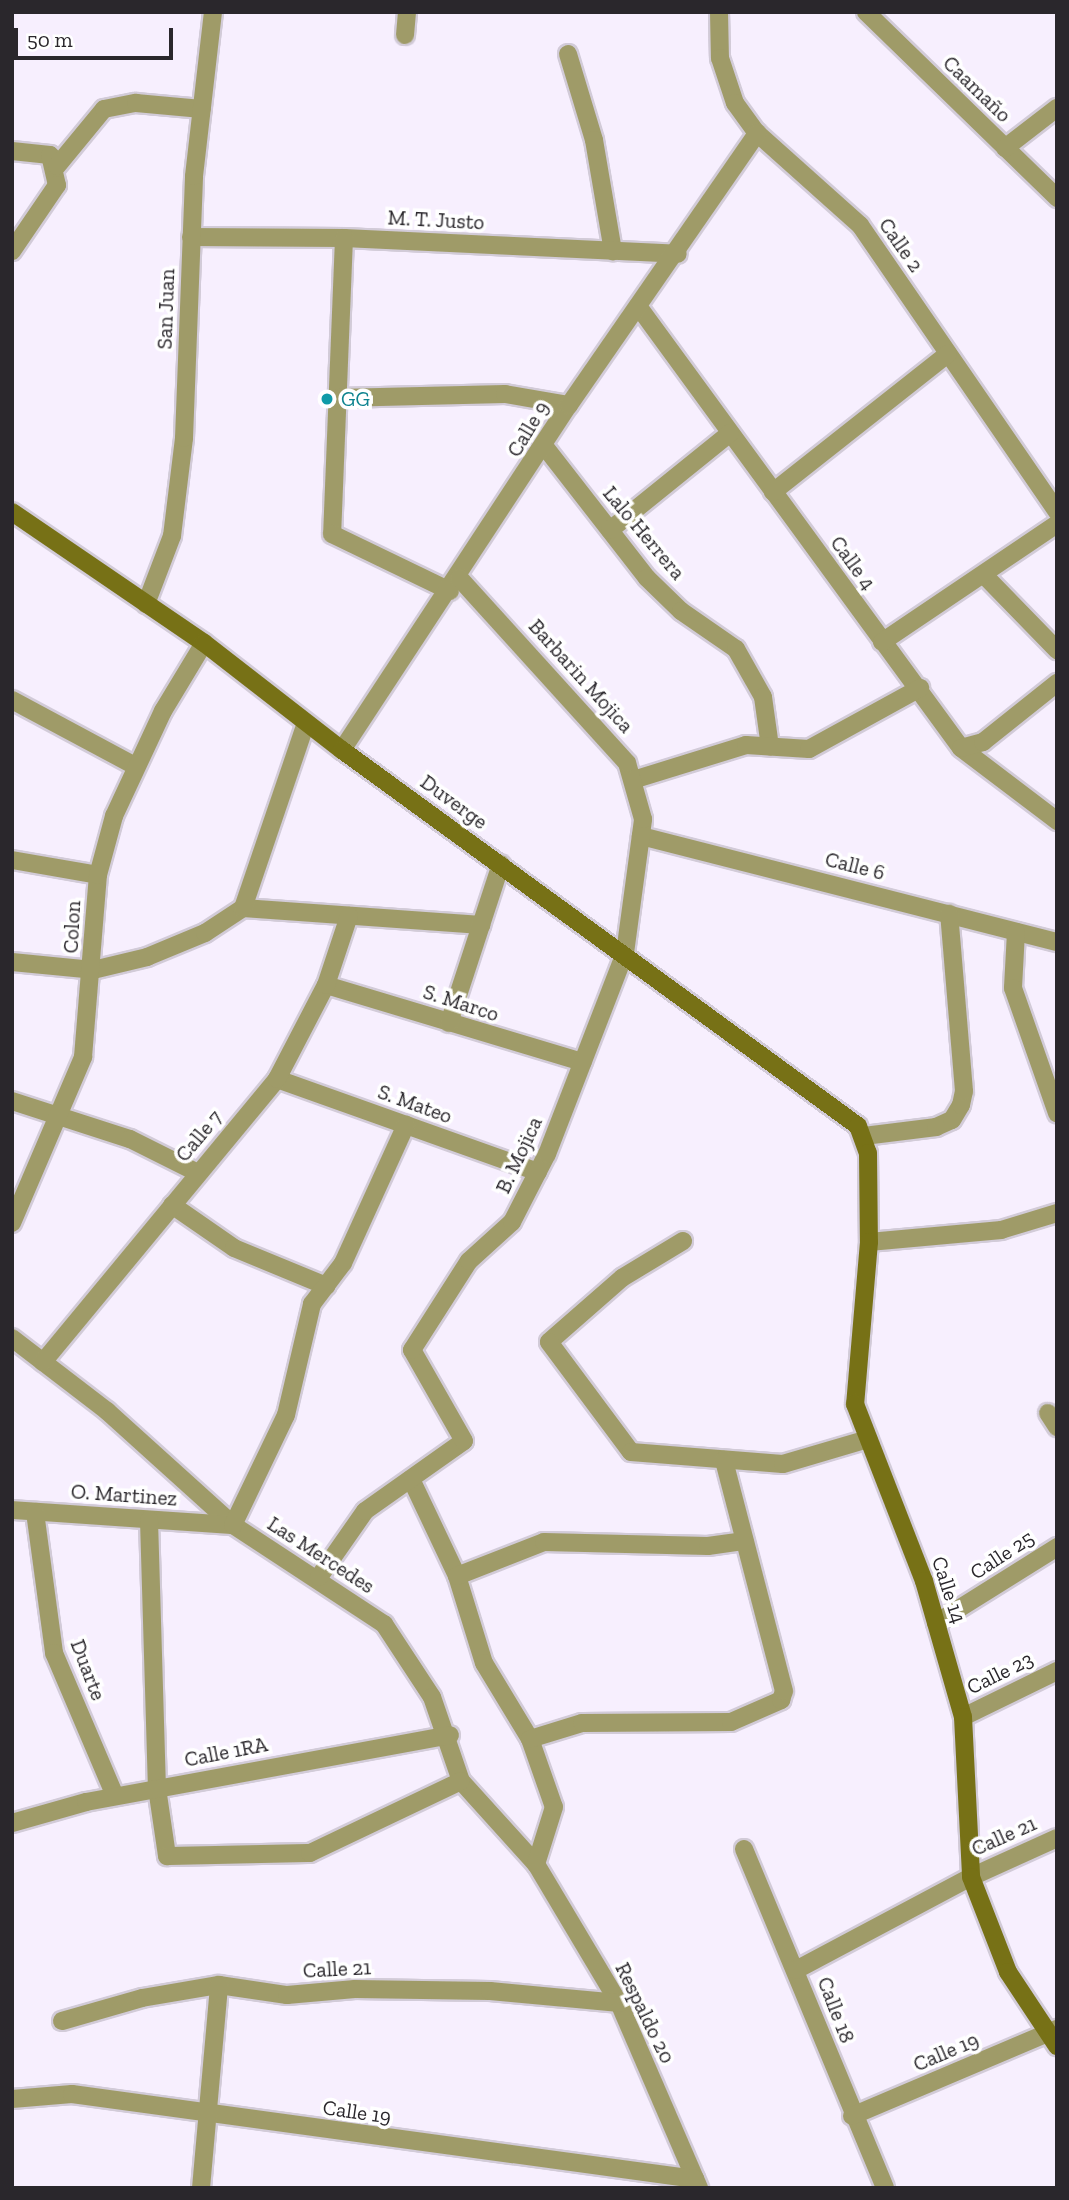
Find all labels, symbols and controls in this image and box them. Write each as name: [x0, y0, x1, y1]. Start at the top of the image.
scale bar: [18, 14, 177, 58]
text: 50 m: [27, 27, 73, 52]
street label: Caamaño: [938, 50, 1016, 128]
street label: M. T. Justo: [387, 205, 485, 235]
street label: Calle 2: [873, 213, 929, 277]
street label: San Juan: [152, 268, 180, 350]
place label: GG: [341, 386, 370, 412]
marker: GG: [319, 391, 335, 407]
street label: Calle 9: [502, 397, 554, 461]
street label: Lalo Herrera: [598, 481, 690, 585]
street label: Calle 4: [825, 531, 881, 595]
street label: Barbarin Mojica: [523, 614, 639, 738]
street label: Duverge: [416, 769, 492, 835]
street label: Calle 6: [823, 846, 887, 886]
street label: Colon: [58, 900, 86, 954]
street label: S. Marco: [420, 979, 502, 1027]
street label: S. Mateo: [374, 1079, 456, 1129]
street label: Calle 7: [170, 1105, 228, 1167]
street label: B. Mojica: [490, 1113, 548, 1197]
street label: O. Martinez: [70, 1479, 178, 1511]
street label: Las Mercedes: [263, 1511, 379, 1599]
street label: Calle 25: [965, 1525, 1039, 1585]
street label: Calle 14: [926, 1553, 972, 1627]
street label: Duarte: [65, 1636, 111, 1704]
street label: Calle 23: [963, 1646, 1037, 1700]
street label: Calle 1RA: [182, 1732, 270, 1772]
street label: Calle 21: [968, 1811, 1040, 1861]
street label: Calle 21: [302, 1955, 372, 1983]
street label: Respaldo 20: [610, 1958, 680, 2068]
street label: Calle 18: [812, 1973, 860, 2047]
street label: Calle 19: [909, 2027, 983, 2077]
street label: Calle 19: [321, 2095, 393, 2129]

